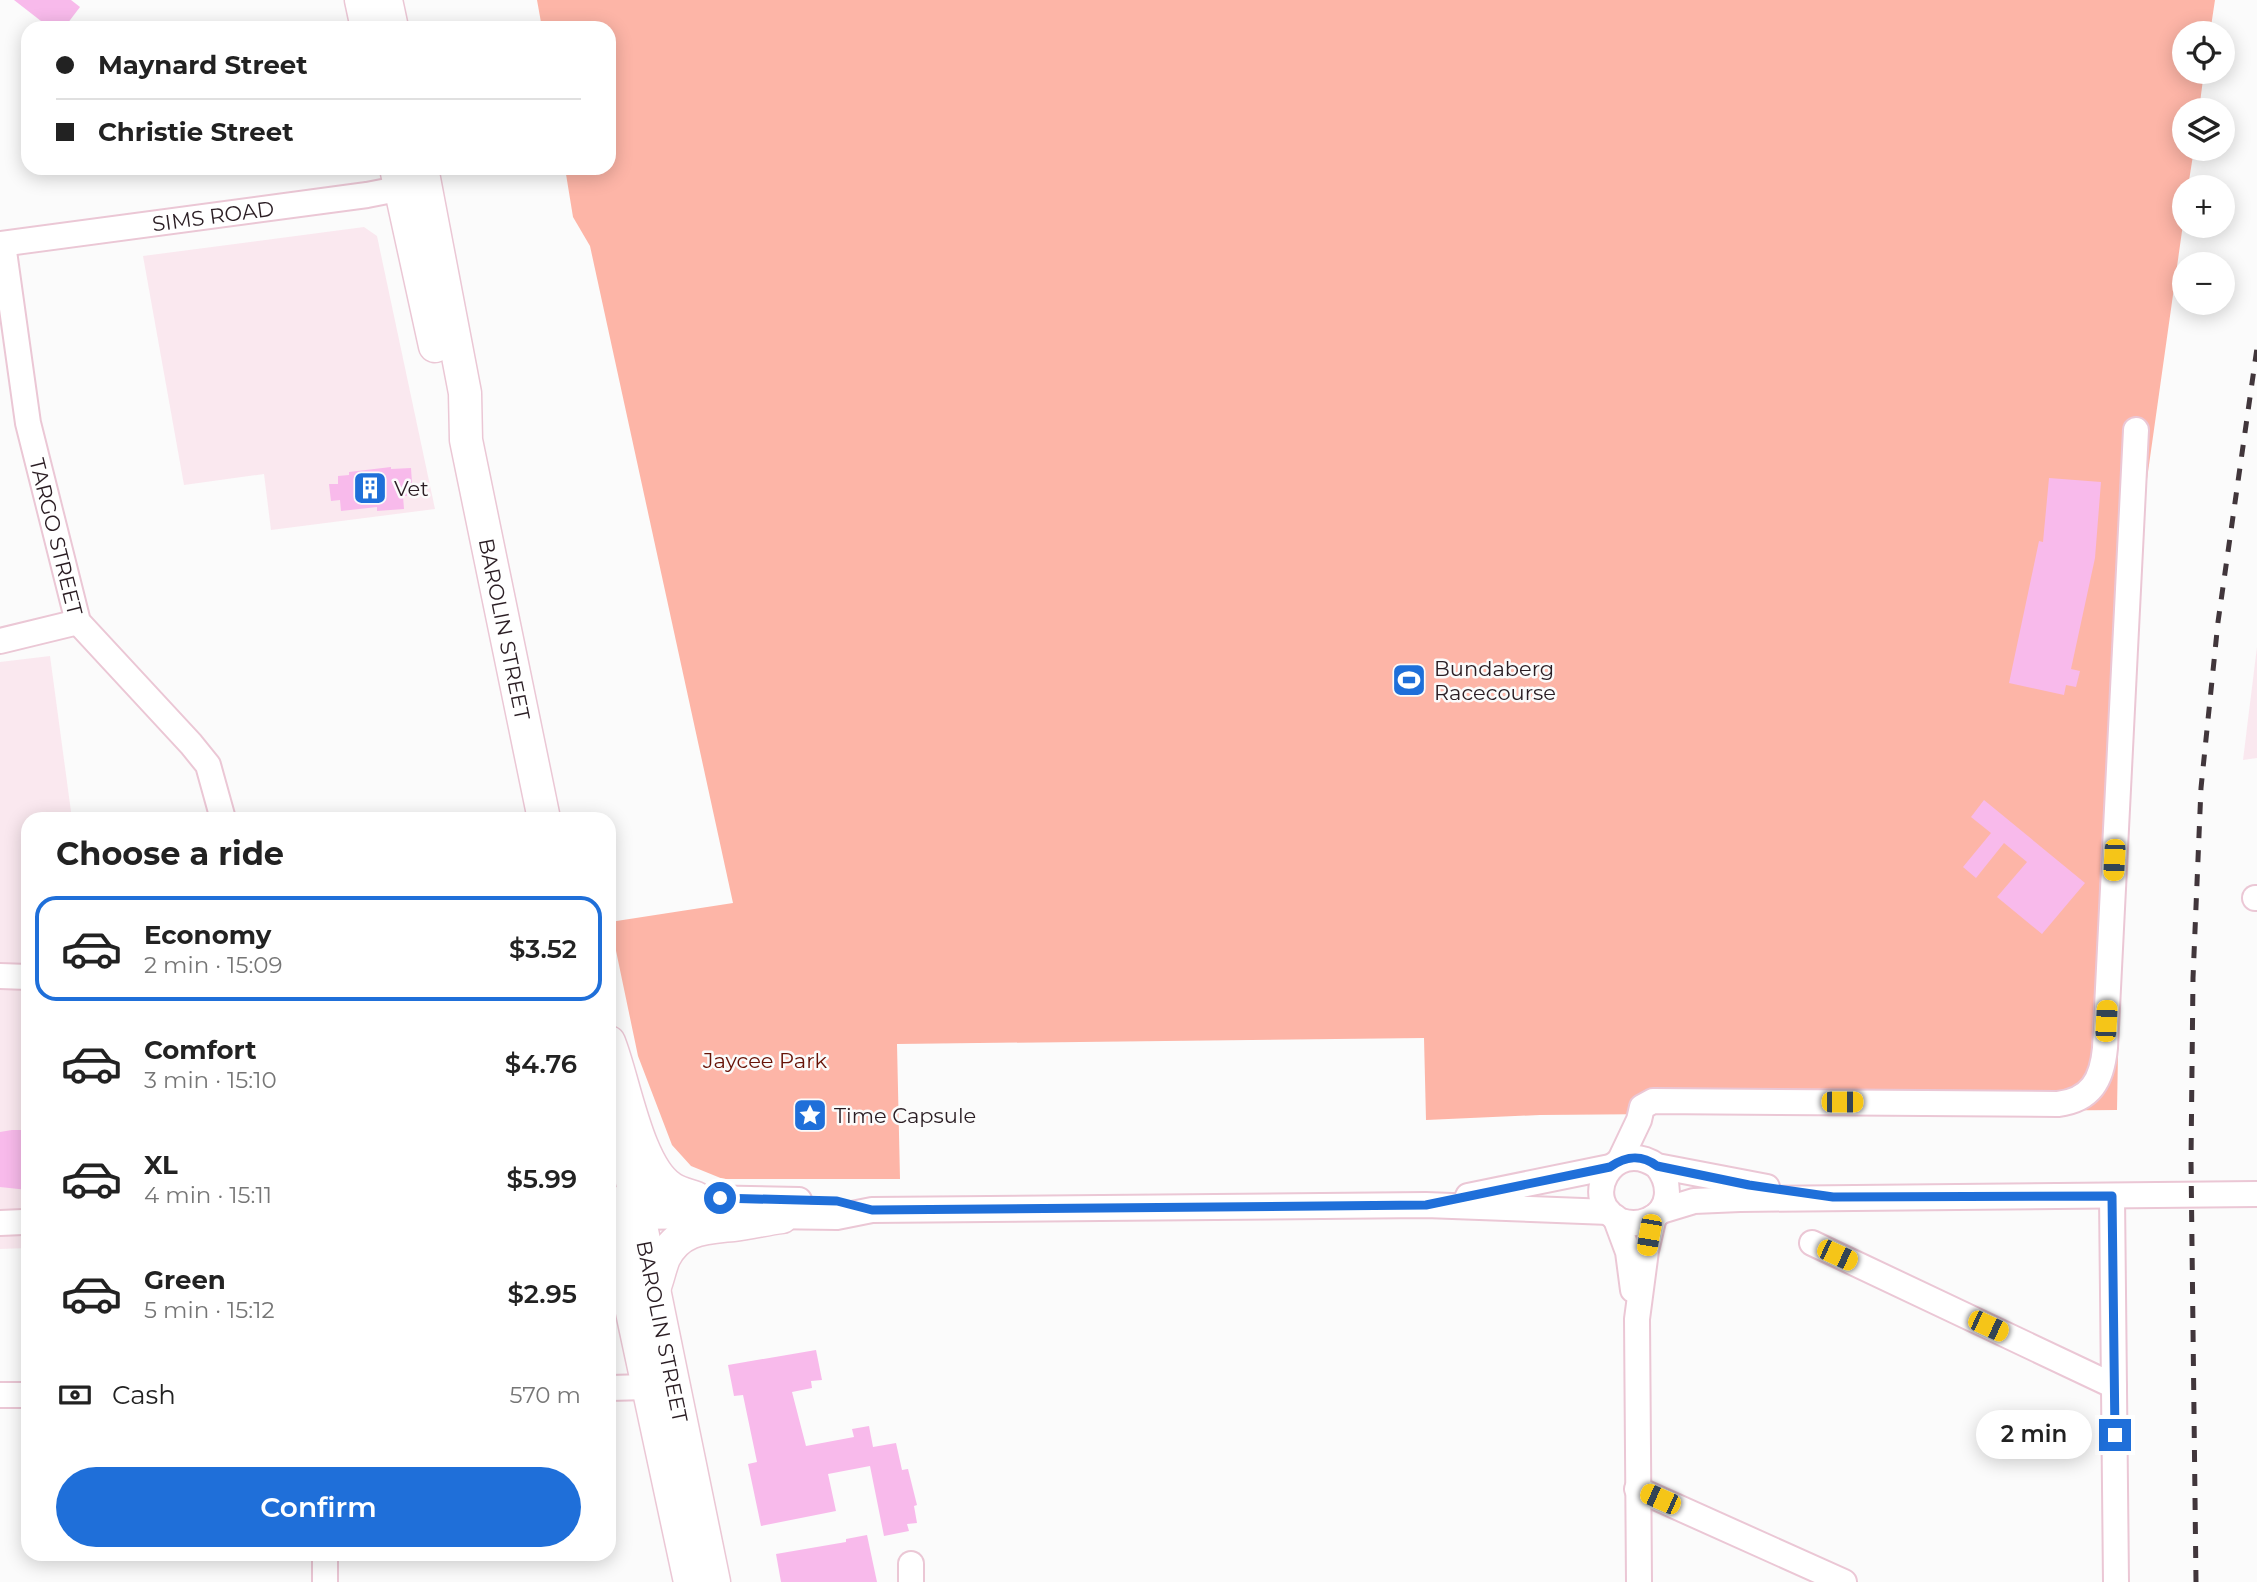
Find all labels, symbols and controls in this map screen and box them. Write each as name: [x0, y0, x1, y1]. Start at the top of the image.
map controls: [2172, 21, 2235, 315]
button: locate: [2172, 21, 2235, 84]
text: Maynard Street: [98, 49, 308, 81]
button: layers: [2172, 98, 2235, 161]
text: Christie Street: [98, 116, 293, 148]
button: +: [2172, 175, 2235, 238]
street label: SIMS ROAD: [151, 195, 276, 236]
button: −: [2172, 252, 2235, 315]
street label: TARGO STREET: [25, 456, 88, 618]
building icon: Vet: [351, 469, 389, 507]
place label: Vet: [394, 476, 429, 501]
street label: BAROLIN STREET: [474, 536, 536, 722]
place label: Bundaberg Racecourse: [1434, 656, 1556, 705]
sports icon: Bundaberg Racecourse: [1390, 661, 1428, 699]
text: Choose a ride: [56, 834, 284, 873]
car: [2103, 838, 2126, 882]
icon: car: [60, 917, 123, 980]
text: Economy: [144, 919, 271, 951]
text: $3.52: [509, 933, 577, 965]
text: 2 min · 15:09: [144, 951, 283, 979]
car: [2095, 999, 2118, 1043]
icon: car: [60, 1032, 123, 1095]
text: Comfort: [144, 1034, 256, 1066]
text: $4.76: [505, 1048, 577, 1080]
park label: Jaycee Park: [702, 1048, 827, 1073]
text: 3 min · 15:10: [144, 1066, 277, 1094]
car: [1822, 1092, 1864, 1113]
place icon: Time Capsule: [791, 1096, 829, 1134]
place label: Time Capsule: [834, 1103, 976, 1128]
icon: car: [60, 1147, 123, 1210]
text: XL: [144, 1149, 178, 1181]
text: $5.99: [507, 1163, 577, 1195]
text: 4 min · 15:11: [144, 1181, 272, 1209]
route start: [704, 1182, 736, 1214]
car: [1636, 1212, 1663, 1258]
car: [1814, 1237, 1861, 1273]
street label: BAROLIN STREET: [632, 1238, 693, 1424]
icon: car: [60, 1262, 123, 1325]
text: Green: [144, 1264, 226, 1296]
text: $2.95: [507, 1278, 577, 1310]
text: 5 min · 15:12: [144, 1296, 275, 1324]
car: [1965, 1308, 2012, 1344]
icon: cash: [56, 1376, 94, 1414]
text: Cash: [112, 1379, 176, 1411]
text: 570 m: [510, 1381, 581, 1409]
callout: 2 min: [1975, 1410, 2090, 1460]
route end: [2099, 1419, 2131, 1451]
text: 2 min: [2001, 1420, 2067, 1448]
button: Confirm: [56, 1467, 581, 1547]
car: [1637, 1481, 1684, 1517]

